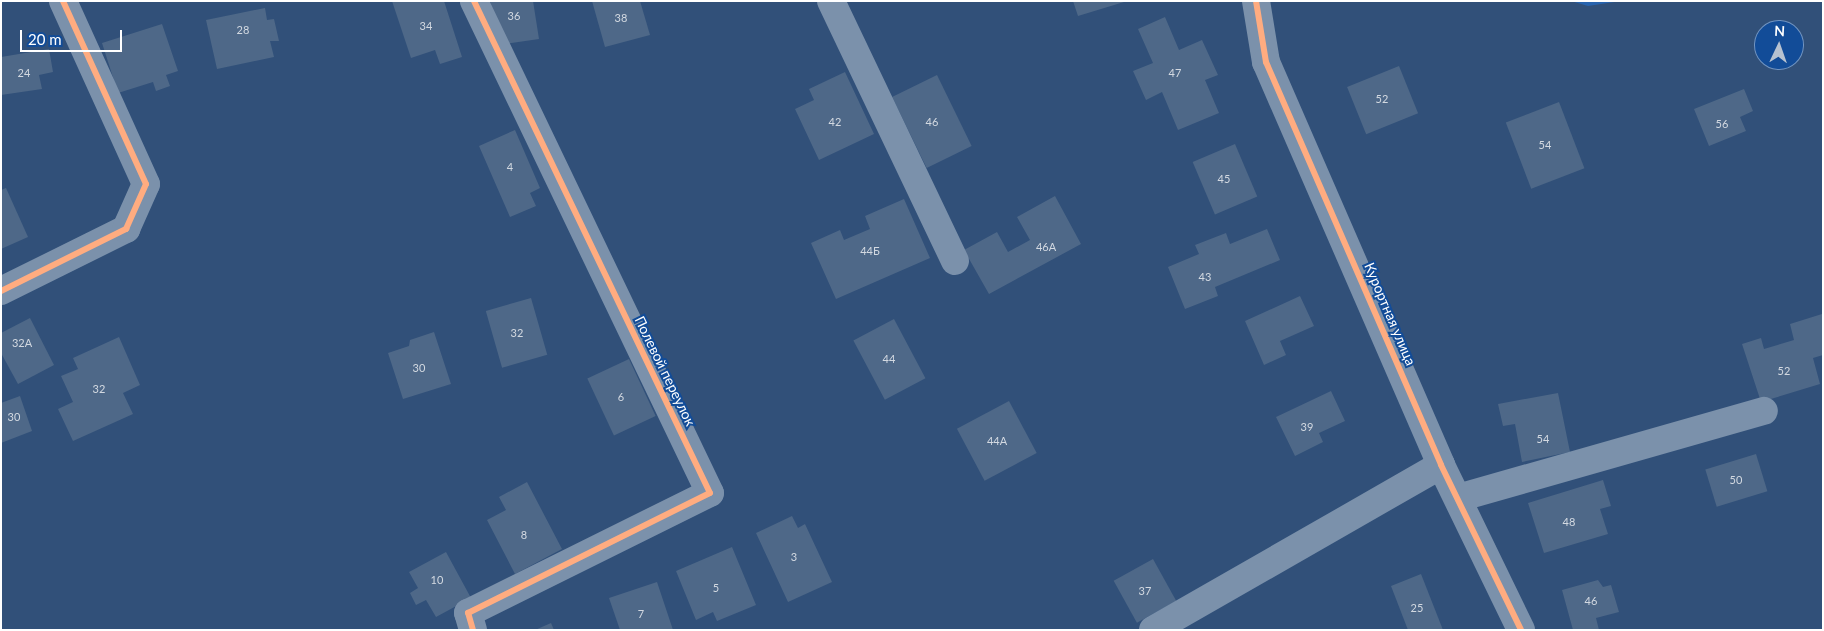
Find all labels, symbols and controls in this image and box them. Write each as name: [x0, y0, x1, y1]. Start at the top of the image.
house number: 36: [508, 9, 520, 23]
house number: 38: [615, 11, 627, 25]
house number: 34: [420, 19, 432, 33]
scale bar: [22, 20, 125, 52]
north arrow: [1754, 20, 1804, 70]
text: N: [1774, 22, 1786, 39]
house number: 28: [237, 23, 249, 37]
text: 20 m: [28, 30, 62, 48]
house number: 24: [18, 66, 30, 80]
house number: 47: [1169, 66, 1181, 80]
house number: 52: [1376, 92, 1388, 106]
house number: 42: [829, 115, 841, 129]
house number: 46: [926, 115, 938, 129]
house number: 56: [1716, 117, 1728, 131]
house number: 54: [1539, 138, 1551, 152]
house number: 4: [507, 160, 513, 174]
house number: 45: [1218, 172, 1230, 186]
house number: 46А: [1036, 240, 1056, 254]
house number: 44Б: [860, 244, 880, 258]
street label: Курортная улица: [1361, 260, 1419, 368]
house number: 43: [1199, 270, 1211, 284]
street label: Полевой переулок: [631, 313, 699, 429]
house number: 32: [511, 326, 523, 340]
house number: 32А: [12, 336, 32, 350]
house number: 44: [883, 352, 895, 366]
house number: 30: [413, 361, 425, 375]
house number: 52: [1778, 364, 1790, 378]
house number: 32: [93, 382, 105, 396]
house number: 6: [618, 390, 624, 404]
house number: 30: [8, 410, 20, 424]
house number: 39: [1301, 420, 1313, 434]
house number: 54: [1537, 432, 1549, 446]
house number: 44А: [987, 434, 1007, 448]
house number: 50: [1730, 473, 1742, 487]
house number: 48: [1563, 515, 1575, 529]
house number: 8: [521, 528, 527, 542]
house number: 3: [791, 550, 797, 564]
house number: 10: [431, 573, 443, 587]
house number: 5: [713, 581, 719, 595]
house number: 37: [1139, 584, 1151, 598]
house number: 46: [1585, 594, 1597, 608]
house number: 25: [1411, 601, 1423, 615]
house number: 7: [638, 607, 644, 621]

